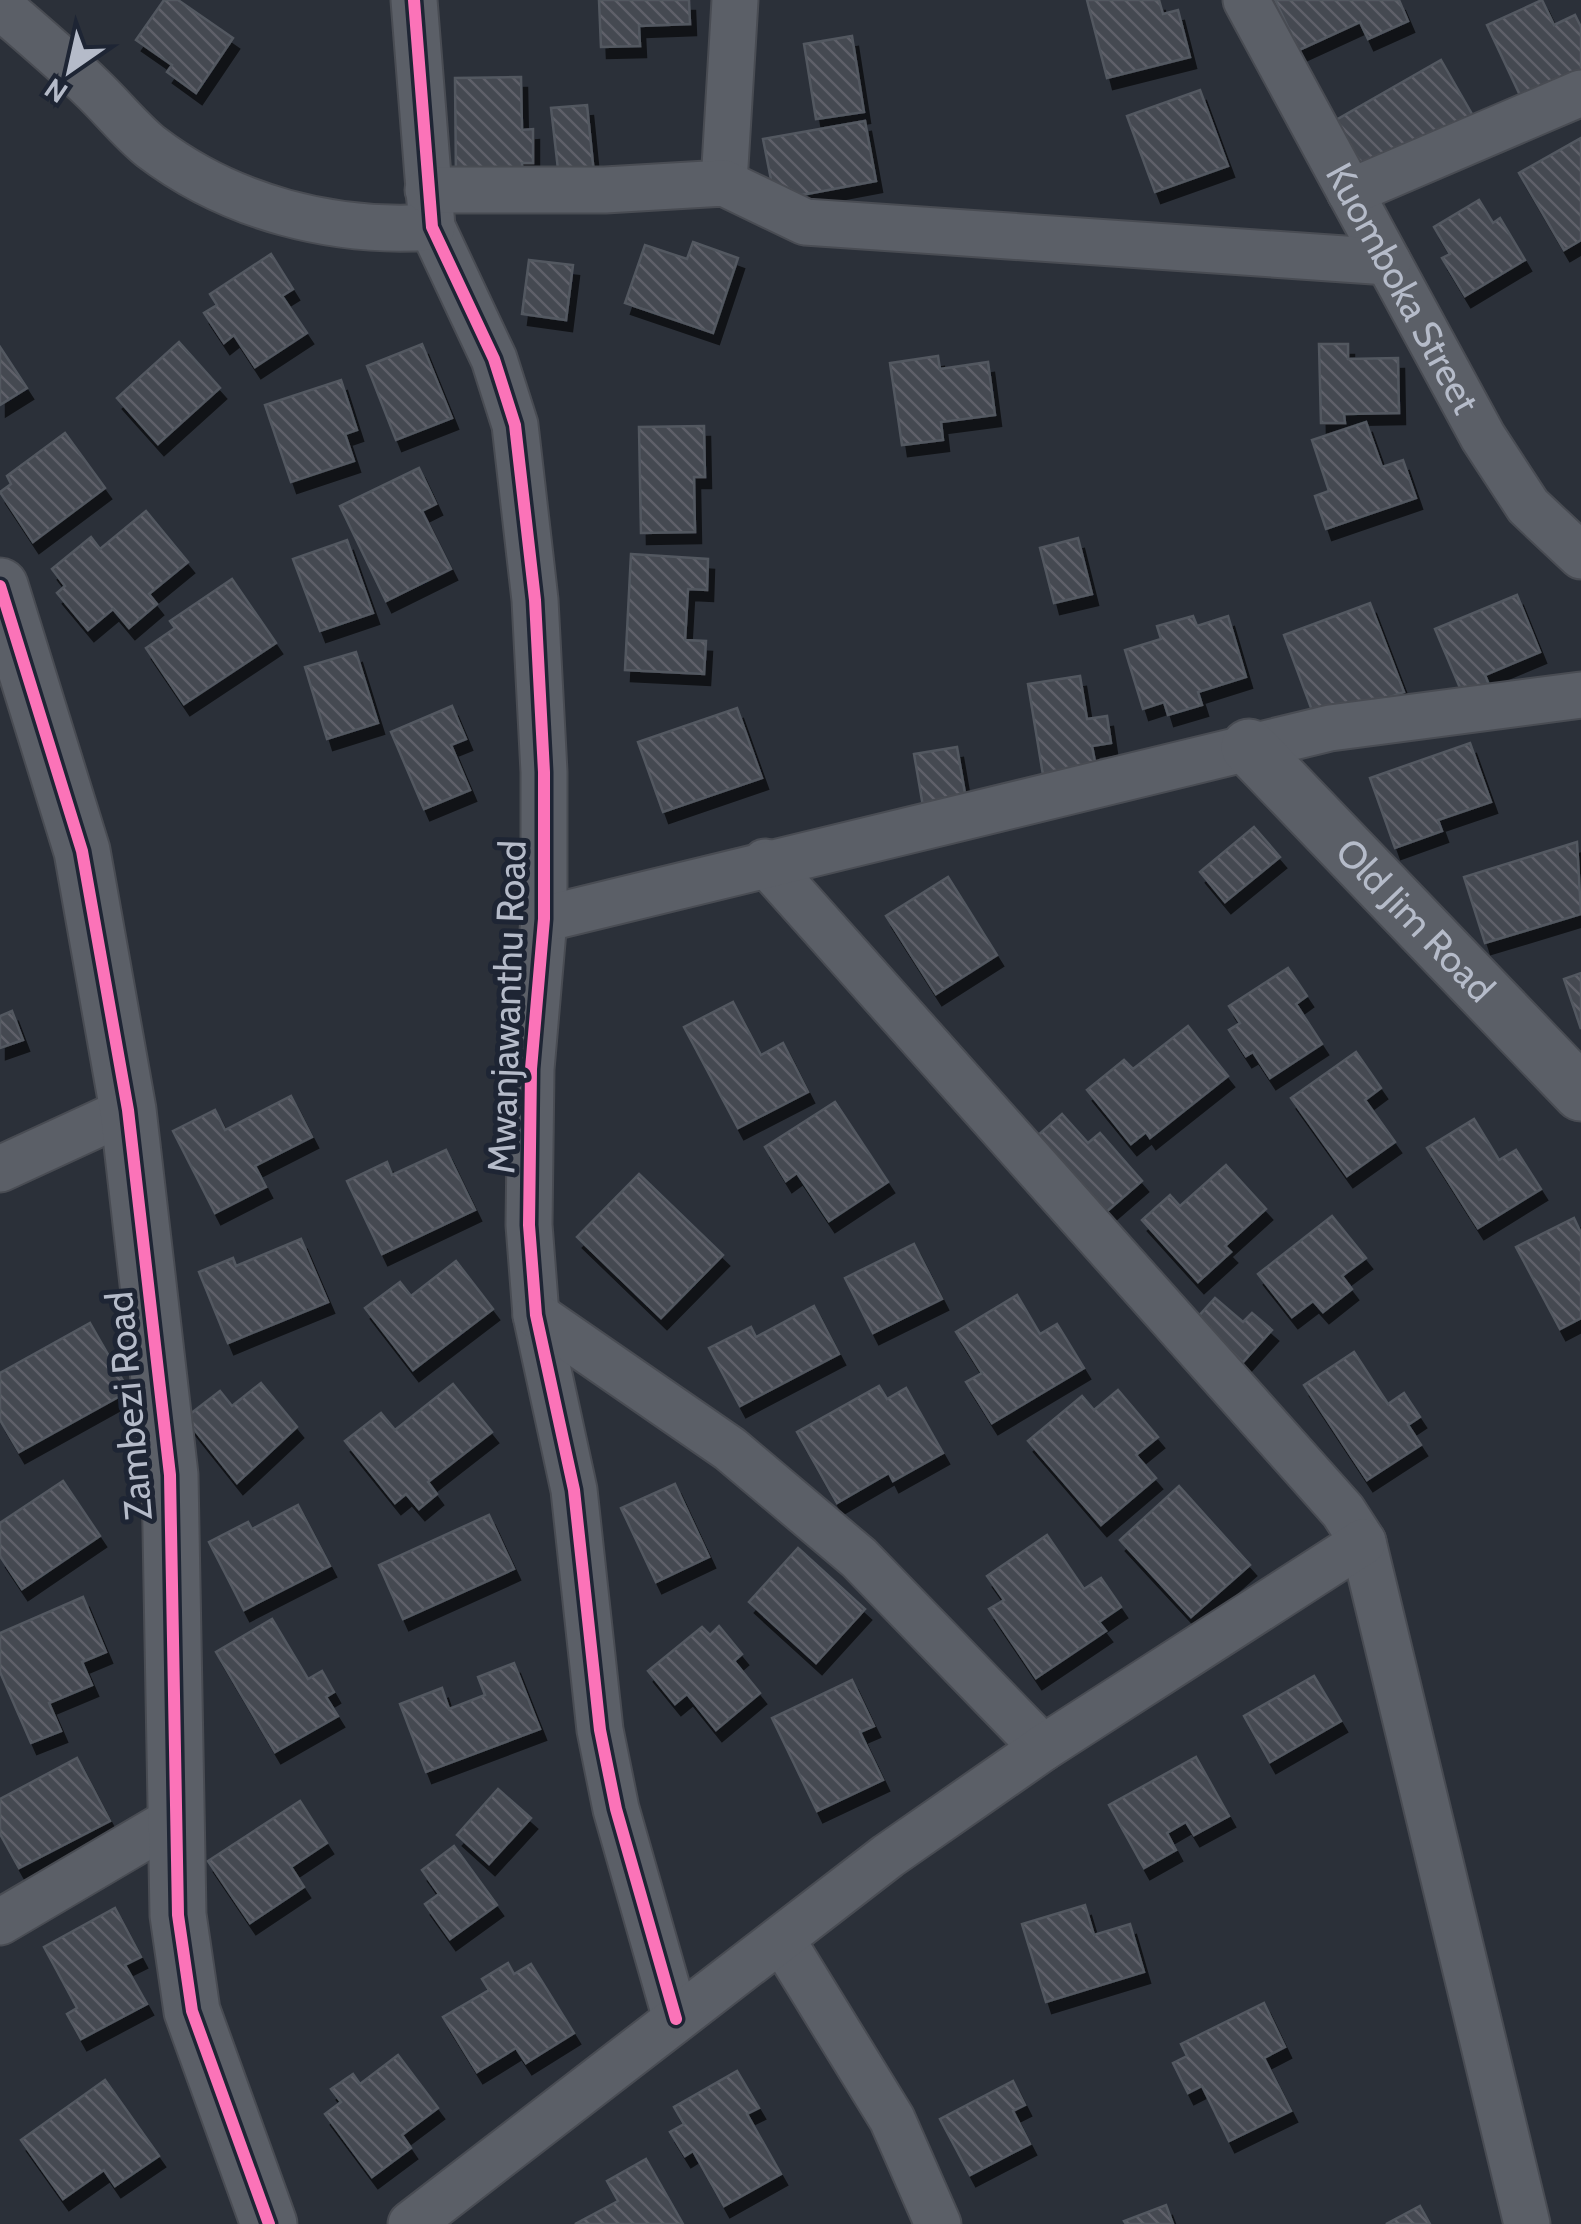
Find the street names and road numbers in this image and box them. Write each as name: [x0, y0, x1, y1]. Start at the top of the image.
street label: Kuomboka Street: [1316, 155, 1490, 422]
street label: Old Jim Road: [1326, 828, 1505, 1012]
street label: Mwanjawanthu Road: [477, 839, 536, 1175]
street label: Zambezi Road: [95, 1290, 162, 1522]

